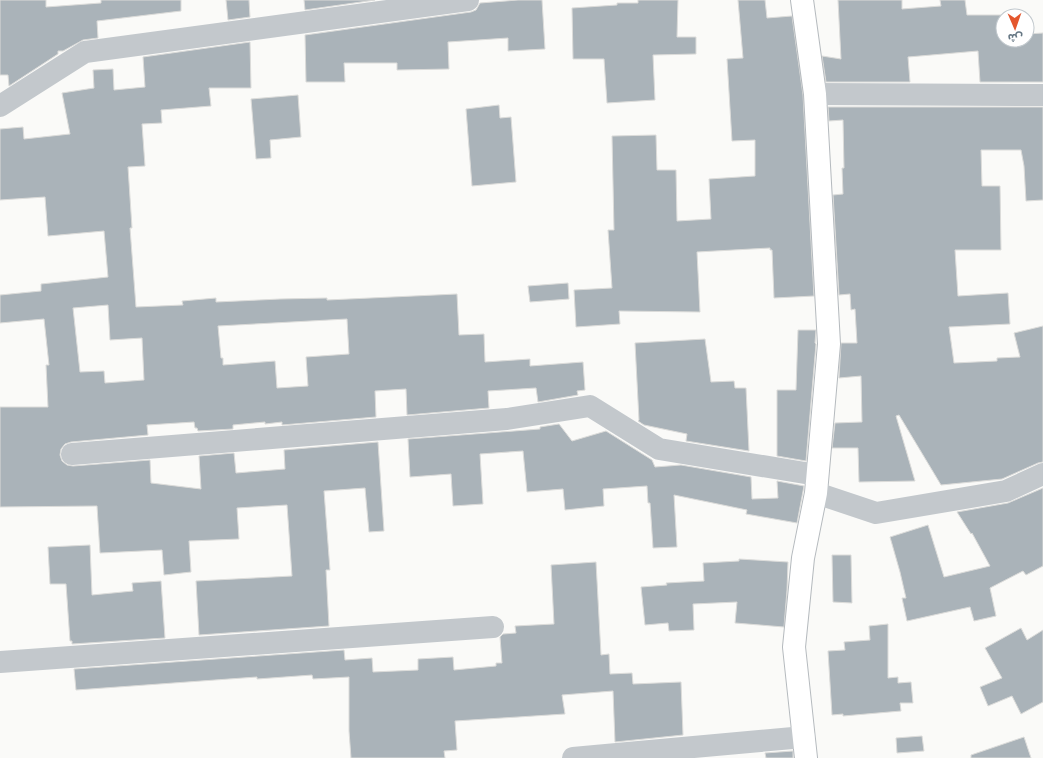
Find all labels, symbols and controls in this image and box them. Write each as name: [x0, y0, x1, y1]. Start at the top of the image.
north arrow: [995, 8, 1035, 48]
text: ش: [1008, 31, 1023, 44]

